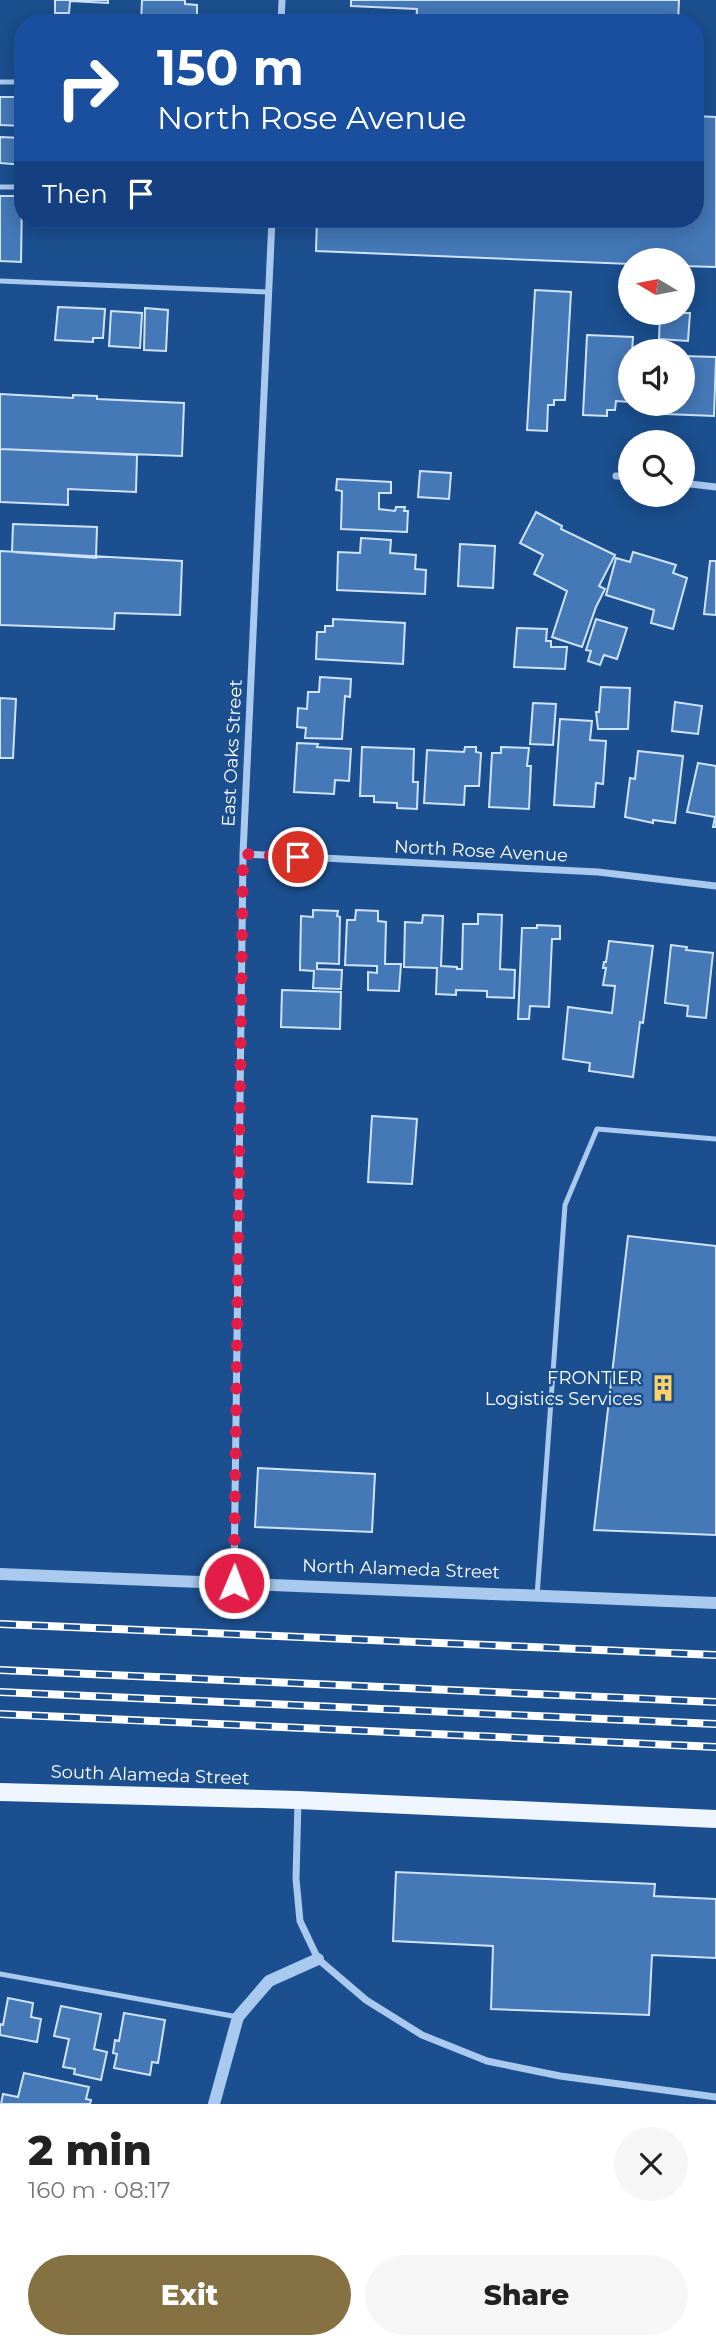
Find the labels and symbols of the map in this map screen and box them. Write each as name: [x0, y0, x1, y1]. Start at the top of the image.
north arrow: [618, 248, 695, 326]
street label: East Oaks Street: [217, 679, 247, 827]
pin: [268, 827, 328, 887]
street label: North Rose Avenue: [393, 835, 569, 867]
place label: FRONTIER Logistics Services: [485, 1367, 642, 1410]
building icon: FRONTIER Logistics Services: [648, 1373, 678, 1403]
position arrow: [197, 1546, 271, 1620]
street label: North Alameda Street: [302, 1555, 500, 1583]
street label: South Alameda Street: [50, 1761, 250, 1789]

